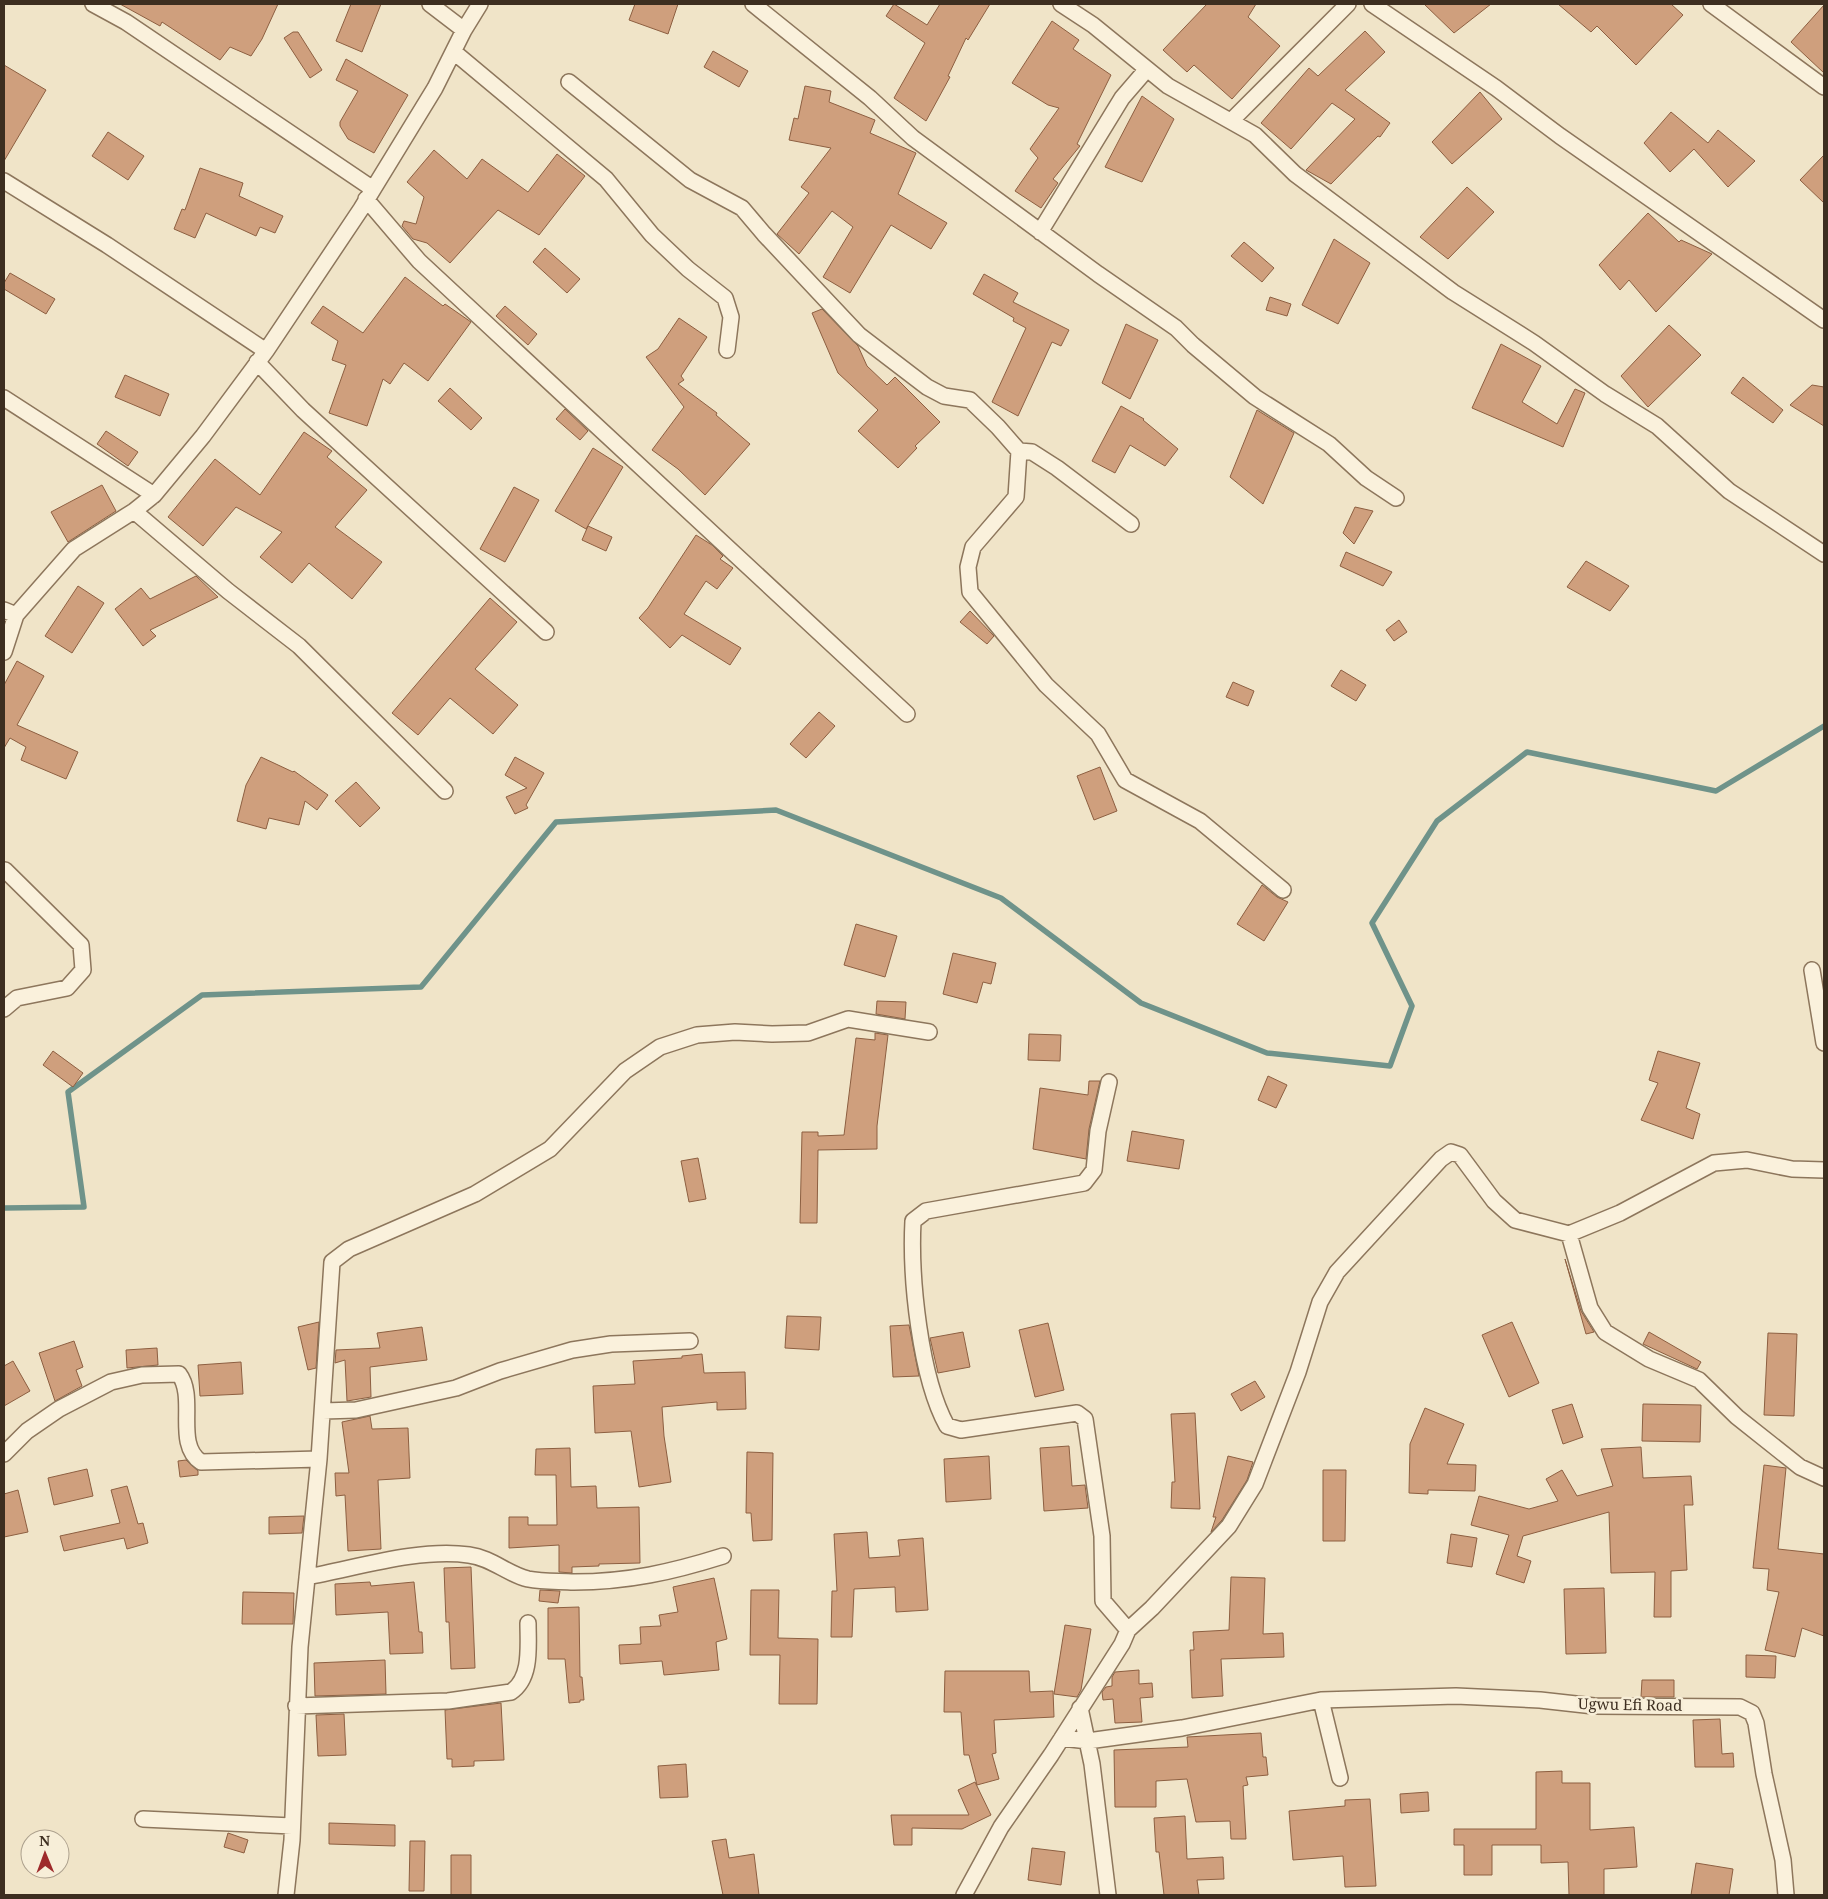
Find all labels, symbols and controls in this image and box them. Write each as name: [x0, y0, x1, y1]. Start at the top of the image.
street label: Ugwu Efi Road: [1578, 1693, 1682, 1715]
north arrow: [20, 1829, 70, 1879]
text: N: [39, 1831, 50, 1850]

